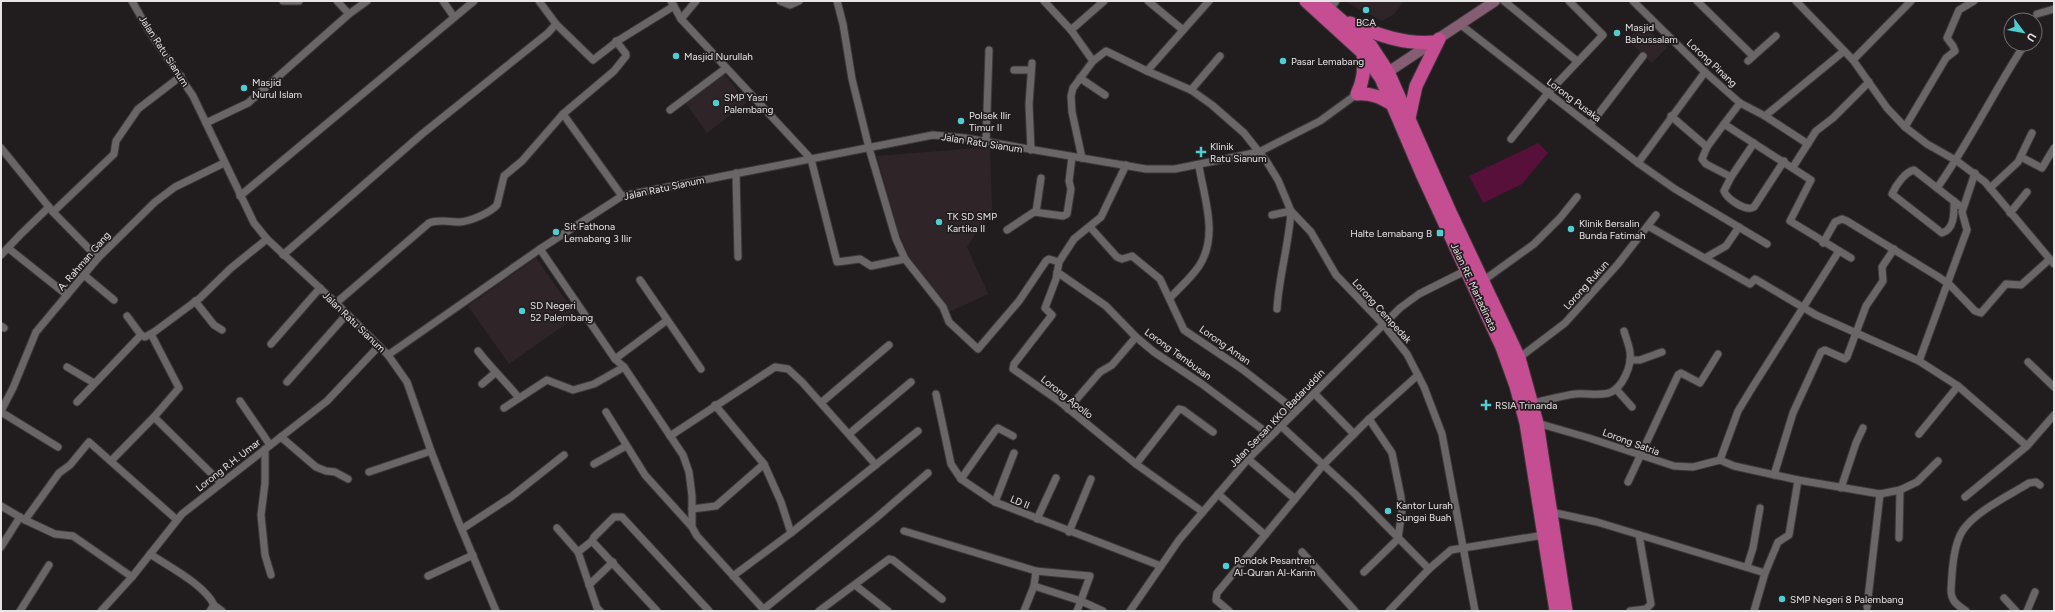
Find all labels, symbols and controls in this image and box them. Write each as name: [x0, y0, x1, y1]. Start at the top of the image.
marker: BCA: [1361, 5, 1371, 15]
north arrow: [2003, 12, 2043, 52]
street label: Jalan Ratu Sianum: [136, 13, 192, 89]
place label: BCA: [1356, 16, 1376, 29]
place label: Masjid Babussalam: [1625, 21, 1678, 46]
marker: Masjid Babussalam: [1612, 28, 1622, 38]
text: U: [2023, 30, 2039, 44]
street label: Lorong Pinang: [1684, 36, 1740, 90]
place label: Masjid Nurullah: [684, 50, 753, 63]
marker: Masjid Nurullah: [671, 51, 681, 61]
place label: Pasar Lemabang: [1291, 55, 1364, 68]
marker: Pasar Lemabang: [1278, 56, 1288, 66]
street label: Lorong Pusaka: [1544, 75, 1604, 125]
place label: Masjid Nurul Islam: [252, 76, 302, 101]
marker: Masjid Nurul Islam: [239, 83, 249, 93]
place label: SMP Yasri Palembang: [724, 91, 773, 116]
marker: SMP Yasri Palembang: [711, 98, 721, 108]
place label: Polsek Ilir Timur II: [969, 109, 1011, 134]
marker: Polsek Ilir Timur II: [956, 116, 966, 126]
street label: Jalan Ratu Sianum: [940, 130, 1024, 156]
place label: Klinik Ratu Sianum: [1210, 140, 1266, 165]
marker: Klinik Ratu Sianum: [1195, 146, 1207, 158]
street label: Jalan Ratu Sianum: [623, 173, 705, 203]
place label: TK SD SMP Kartika II: [947, 210, 997, 235]
marker: TK SD SMP Kartika II: [934, 217, 944, 227]
place label: Klinik Bersalin Bunda Fatimah: [1579, 217, 1646, 242]
place label: Sit Fathona Lemabang 3 Ilir: [564, 220, 632, 245]
marker: Klinik Bersalin Bunda Fatimah: [1566, 224, 1576, 234]
marker: Sit Fathona Lemabang 3 Ilir: [551, 227, 561, 237]
place label: Halte Lemabang B: [1350, 227, 1432, 240]
marker: Halte Lemabang B: [1435, 228, 1445, 238]
street label: A. Rahman Gang: [55, 229, 113, 293]
street label: Jalan RE. Martadinata: [1448, 241, 1500, 333]
street label: Lorong Rukun: [1560, 257, 1612, 312]
street label: Lorong Cempedak: [1350, 276, 1415, 346]
street label: Jalan Ratu Sianum: [320, 289, 388, 355]
place label: SD Negeri 52 Palembang: [530, 299, 593, 324]
marker: SD Negeri 52 Palembang: [517, 306, 527, 316]
street label: Lorong Aman: [1197, 322, 1254, 368]
street label: Lorong Tembusan: [1142, 325, 1214, 383]
street label: Jalan Sersan KKO Badaruddin: [1227, 366, 1328, 470]
street label: Lorong Apollo: [1038, 373, 1096, 422]
marker: RSIA Trinanda: [1480, 399, 1492, 411]
place label: RSIA Trinanda: [1495, 399, 1557, 412]
street label: Lorong Satria: [1601, 426, 1661, 458]
street label: Lorong R.H. Umar: [193, 435, 263, 494]
street label: LD II: [1008, 492, 1032, 512]
place label: Kantor Lurah Sungai Buah: [1396, 499, 1453, 524]
marker: Kantor Lurah Sungai Buah: [1383, 506, 1393, 516]
place label: Pondok Pesantren Al-Quran Al-Karim: [1234, 554, 1316, 579]
marker: Pondok Pesantren Al-Quran Al-Karim: [1221, 561, 1231, 571]
place label: SMP Negeri 8 Palembang: [1790, 593, 1904, 606]
marker: SMP Negeri 8 Palembang: [1777, 594, 1787, 604]

